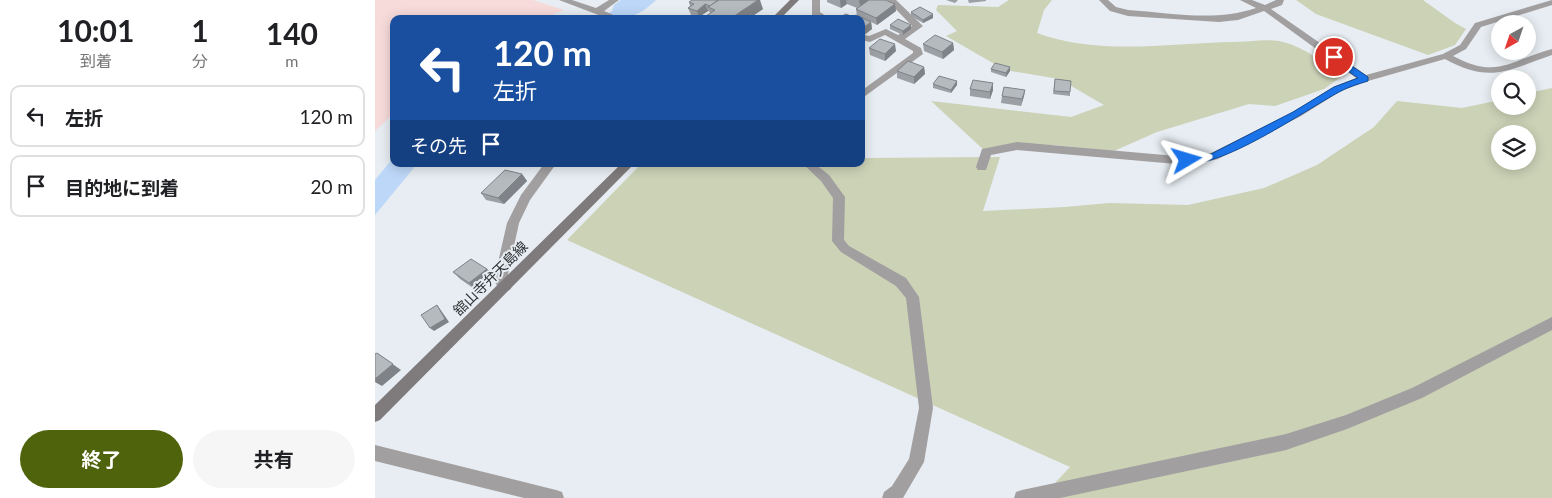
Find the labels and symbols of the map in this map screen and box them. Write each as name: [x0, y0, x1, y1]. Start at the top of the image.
north arrow: [1491, 15, 1536, 60]
pin: [1313, 36, 1355, 78]
position arrow: [1160, 133, 1212, 185]
street label: 舘山寺弁天島線: [449, 237, 531, 319]

